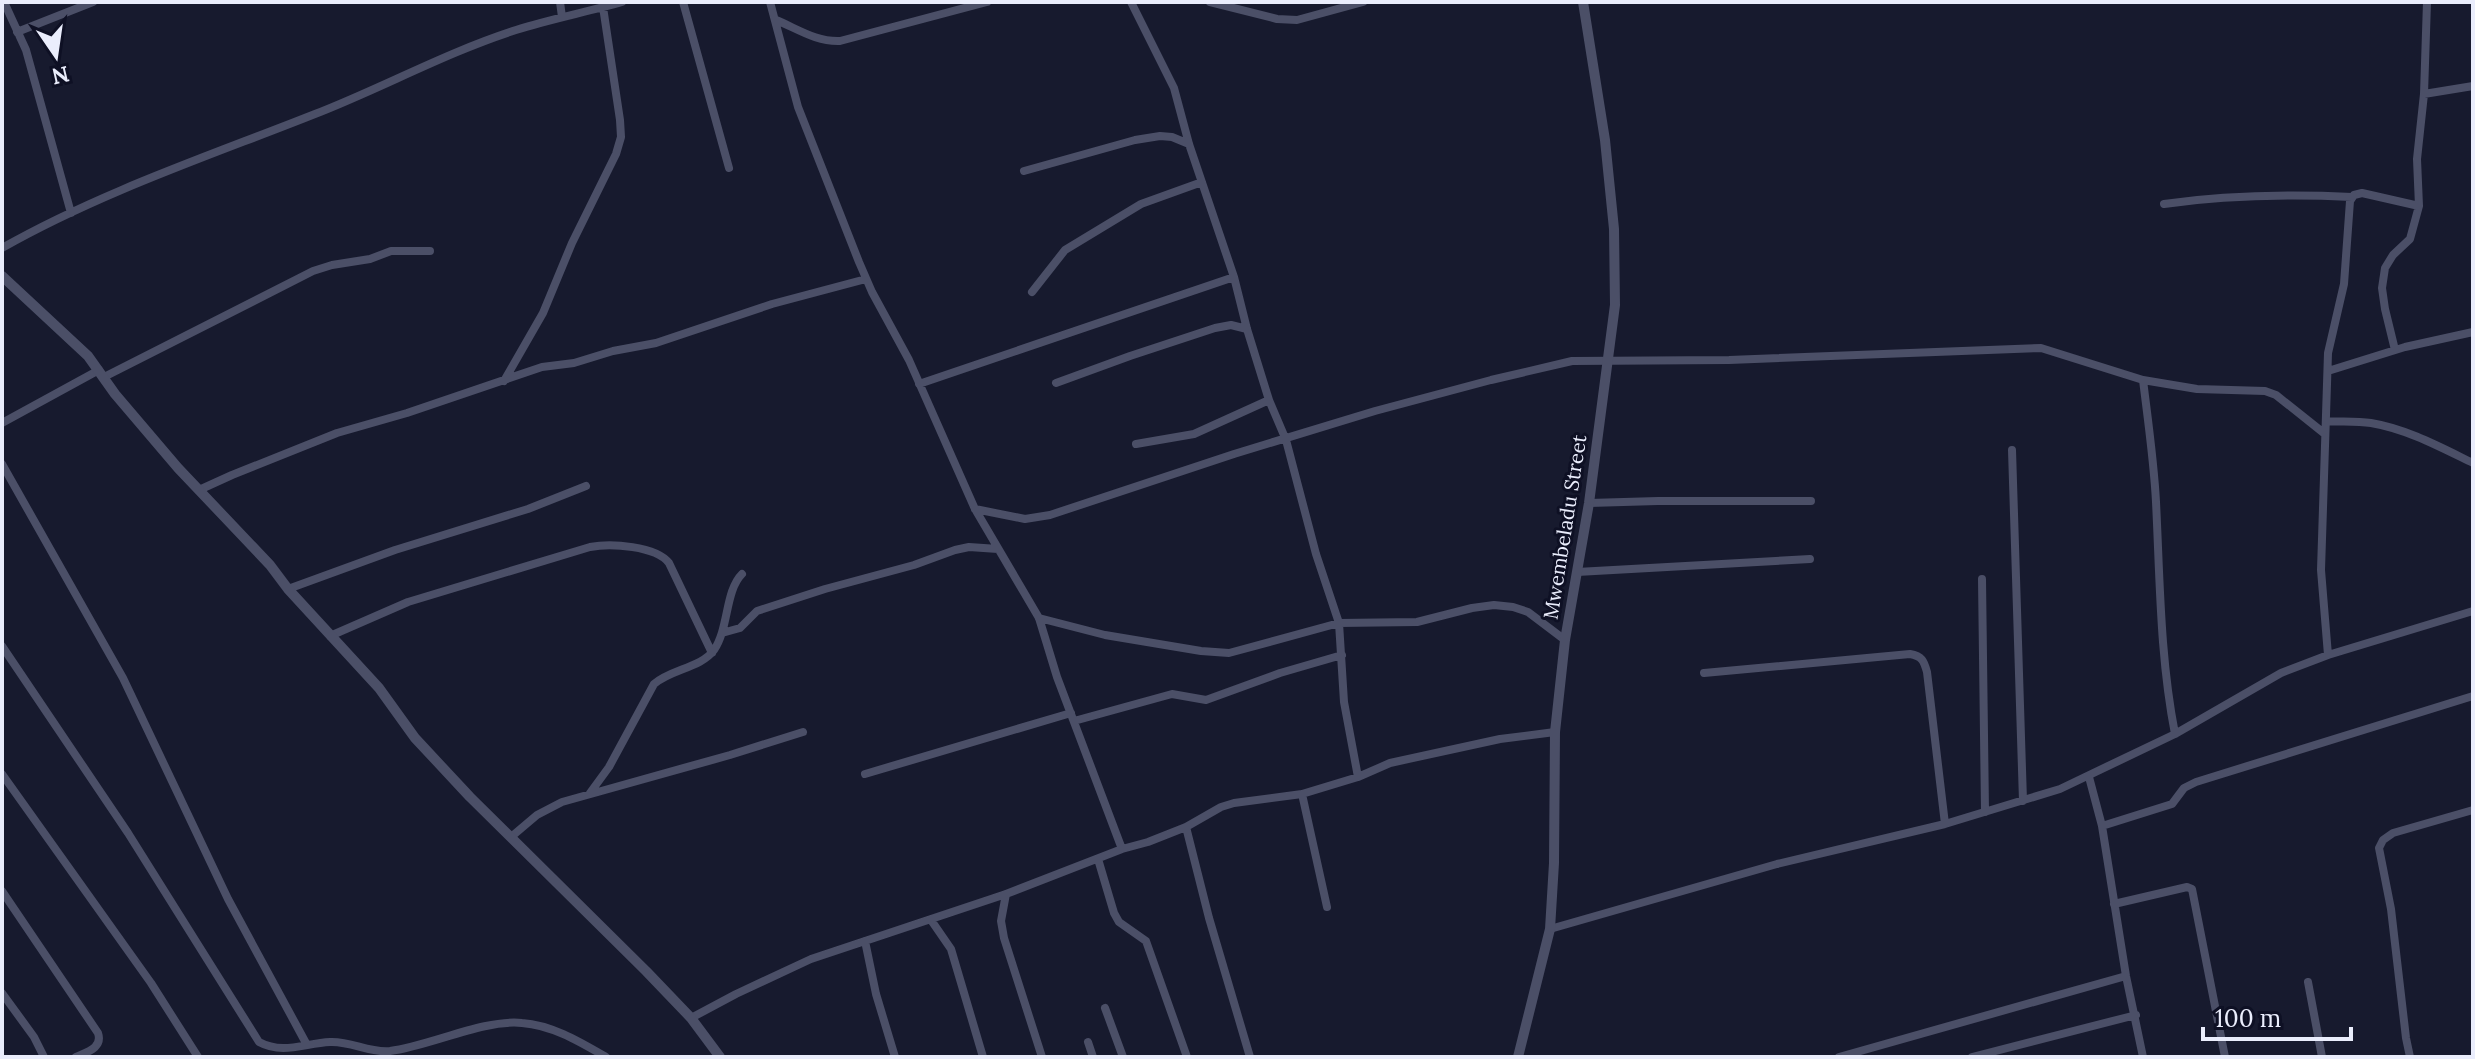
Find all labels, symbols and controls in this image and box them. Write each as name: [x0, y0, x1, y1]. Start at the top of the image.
north arrow: [16, 16, 96, 96]
text: N: [49, 60, 72, 91]
street label: Mwembeladu Street: [1538, 432, 1592, 621]
scale bar: [2203, 991, 2351, 1041]
text: 100 m: [2215, 1003, 2281, 1034]

